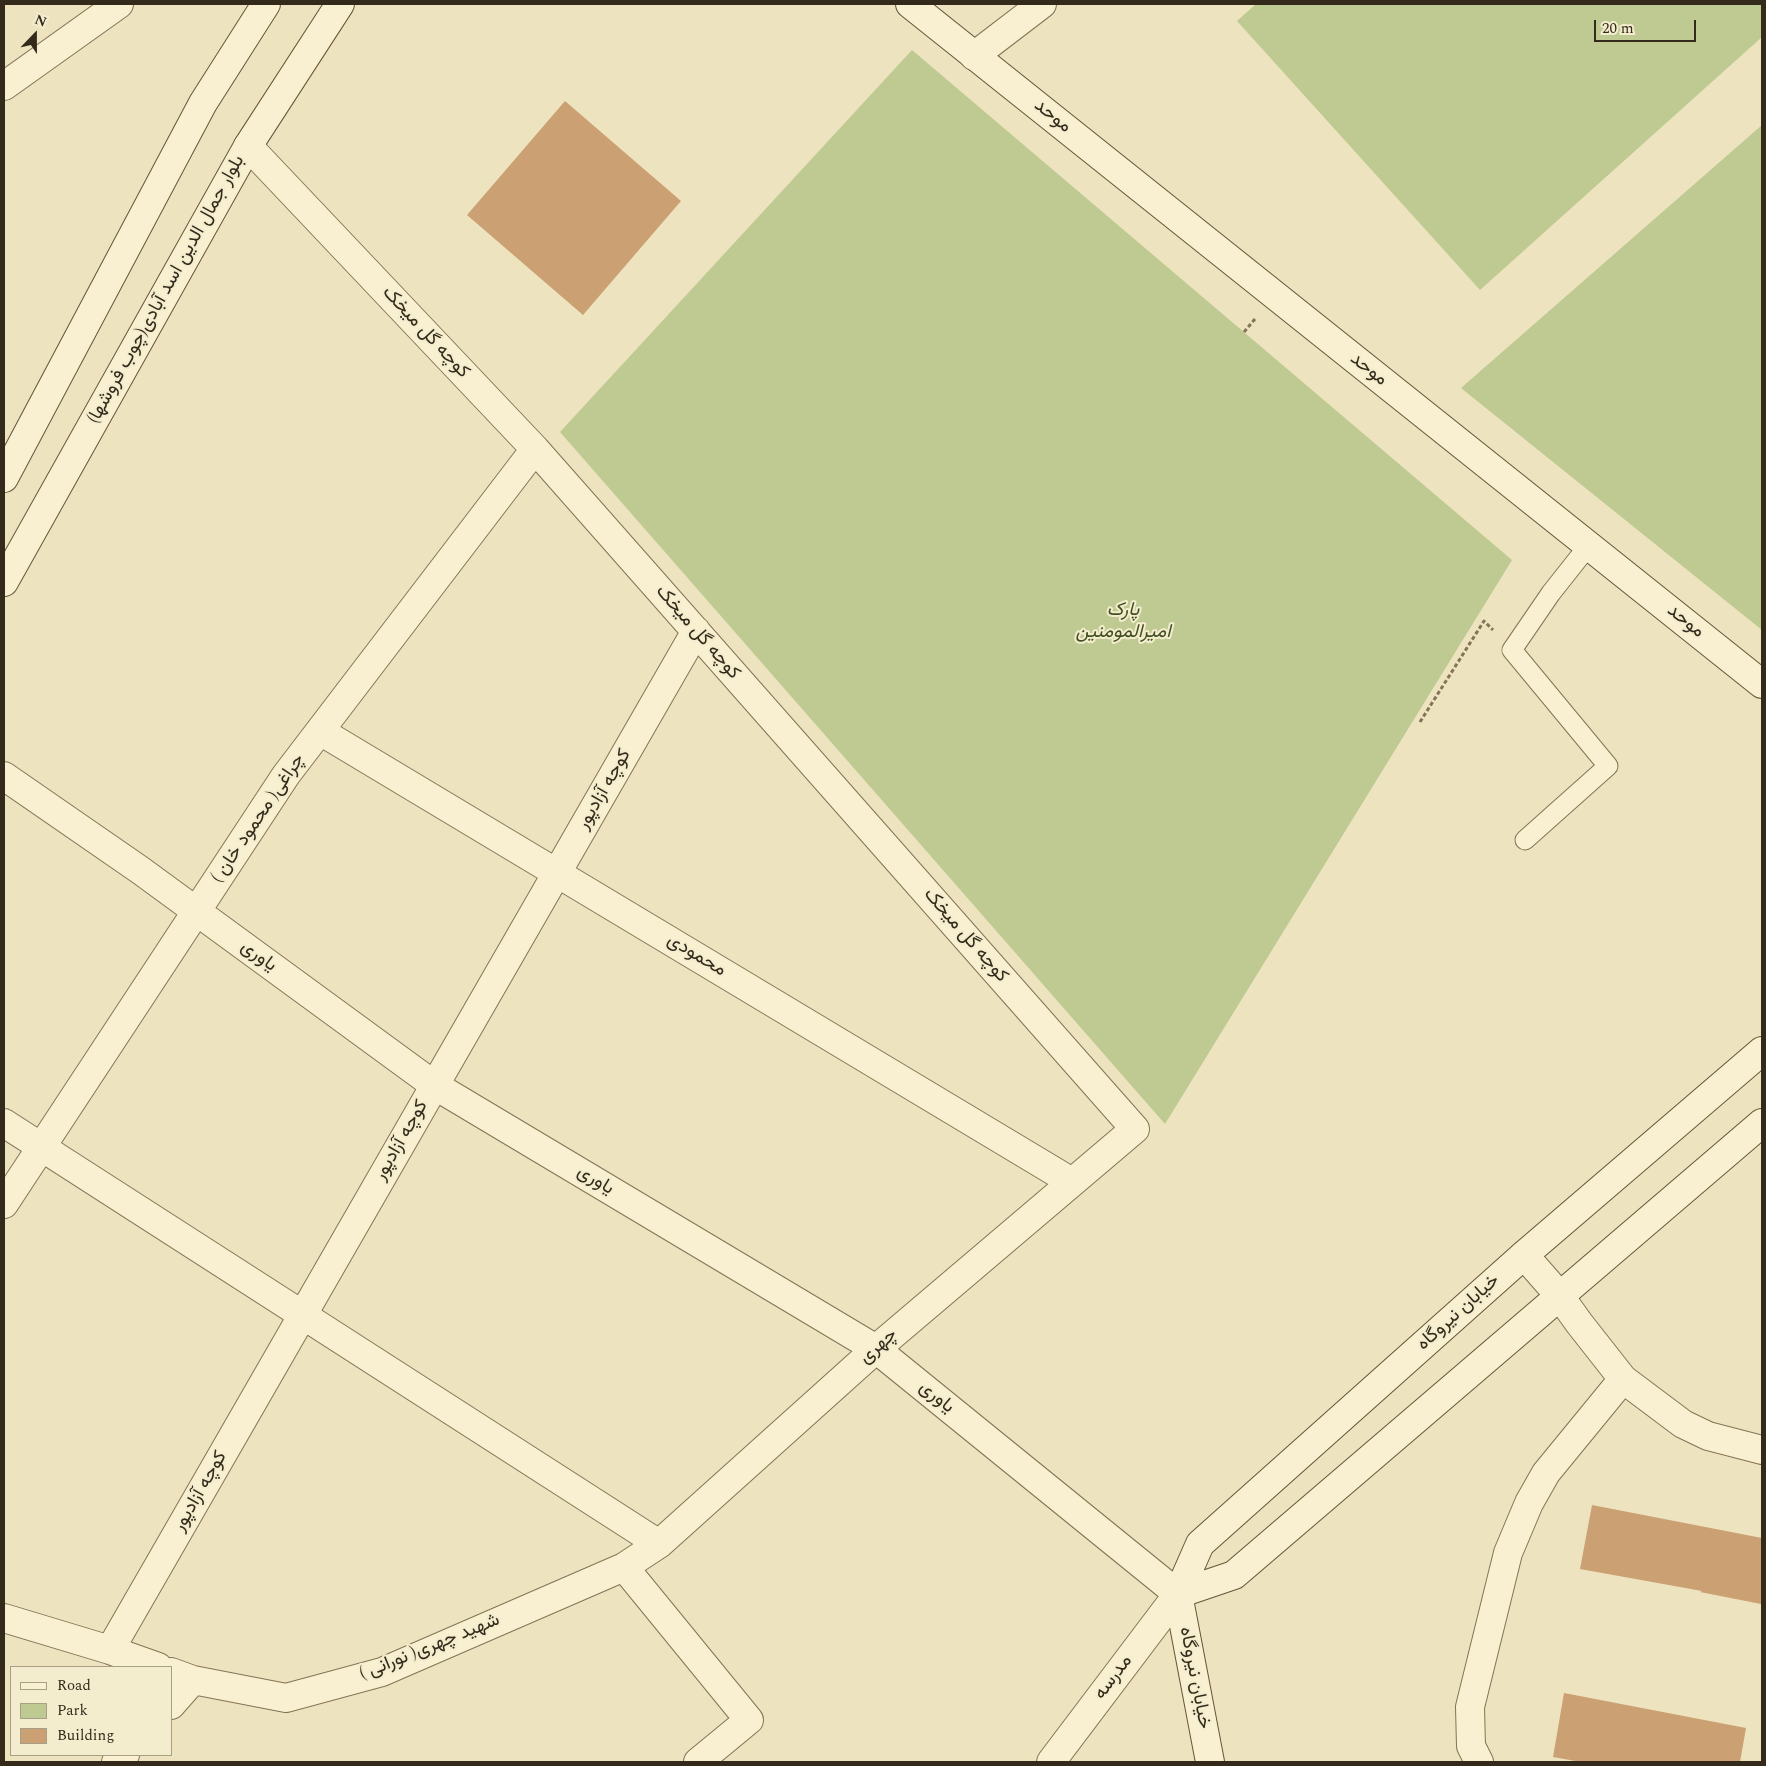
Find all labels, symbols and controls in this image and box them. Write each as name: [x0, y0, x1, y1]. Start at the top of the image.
text: N: [32, 9, 50, 33]
north arrow: [10, 10, 60, 60]
scale bar: [1596, 10, 1698, 42]
text: 20 m: [1602, 17, 1634, 40]
street label: موحد: [1029, 95, 1075, 139]
street label: بلوار جمال الدین اسد آبادی(چوب فروشها): [83, 152, 251, 428]
street label: کوچه گل میخک: [376, 282, 474, 384]
street label: موحد: [1345, 348, 1391, 392]
street label: کوچه گل میخک: [650, 581, 744, 685]
park label: پارک امیرالمومنین: [1075, 600, 1171, 644]
street label: موحد: [1662, 600, 1708, 644]
street label: کوچه آزادپور: [573, 746, 637, 834]
street label: چراغی( محمود خان ): [207, 750, 311, 888]
street label: کوچه گل میخک: [918, 884, 1012, 988]
street label: محمودی: [662, 930, 730, 982]
street label: یاوری: [235, 936, 281, 978]
street label: کوچه آزادپور: [370, 1097, 434, 1185]
street label: یاوری: [572, 1161, 618, 1201]
street label: خیابان نیروگاه: [1413, 1270, 1505, 1356]
street label: چهری: [855, 1324, 903, 1370]
street label: یاوری: [914, 1377, 958, 1419]
street label: کوچه آزادپور: [169, 1448, 233, 1536]
street label: شهید چهری( نورانی ): [356, 1609, 504, 1687]
street label: خیابان نیروگاه: [1173, 1625, 1215, 1731]
street label: مدرسه: [1090, 1651, 1138, 1705]
legend: [10, 1666, 172, 1756]
text: Road: [57, 1674, 91, 1697]
text: Park: [57, 1699, 88, 1722]
text: Building: [57, 1724, 114, 1747]

